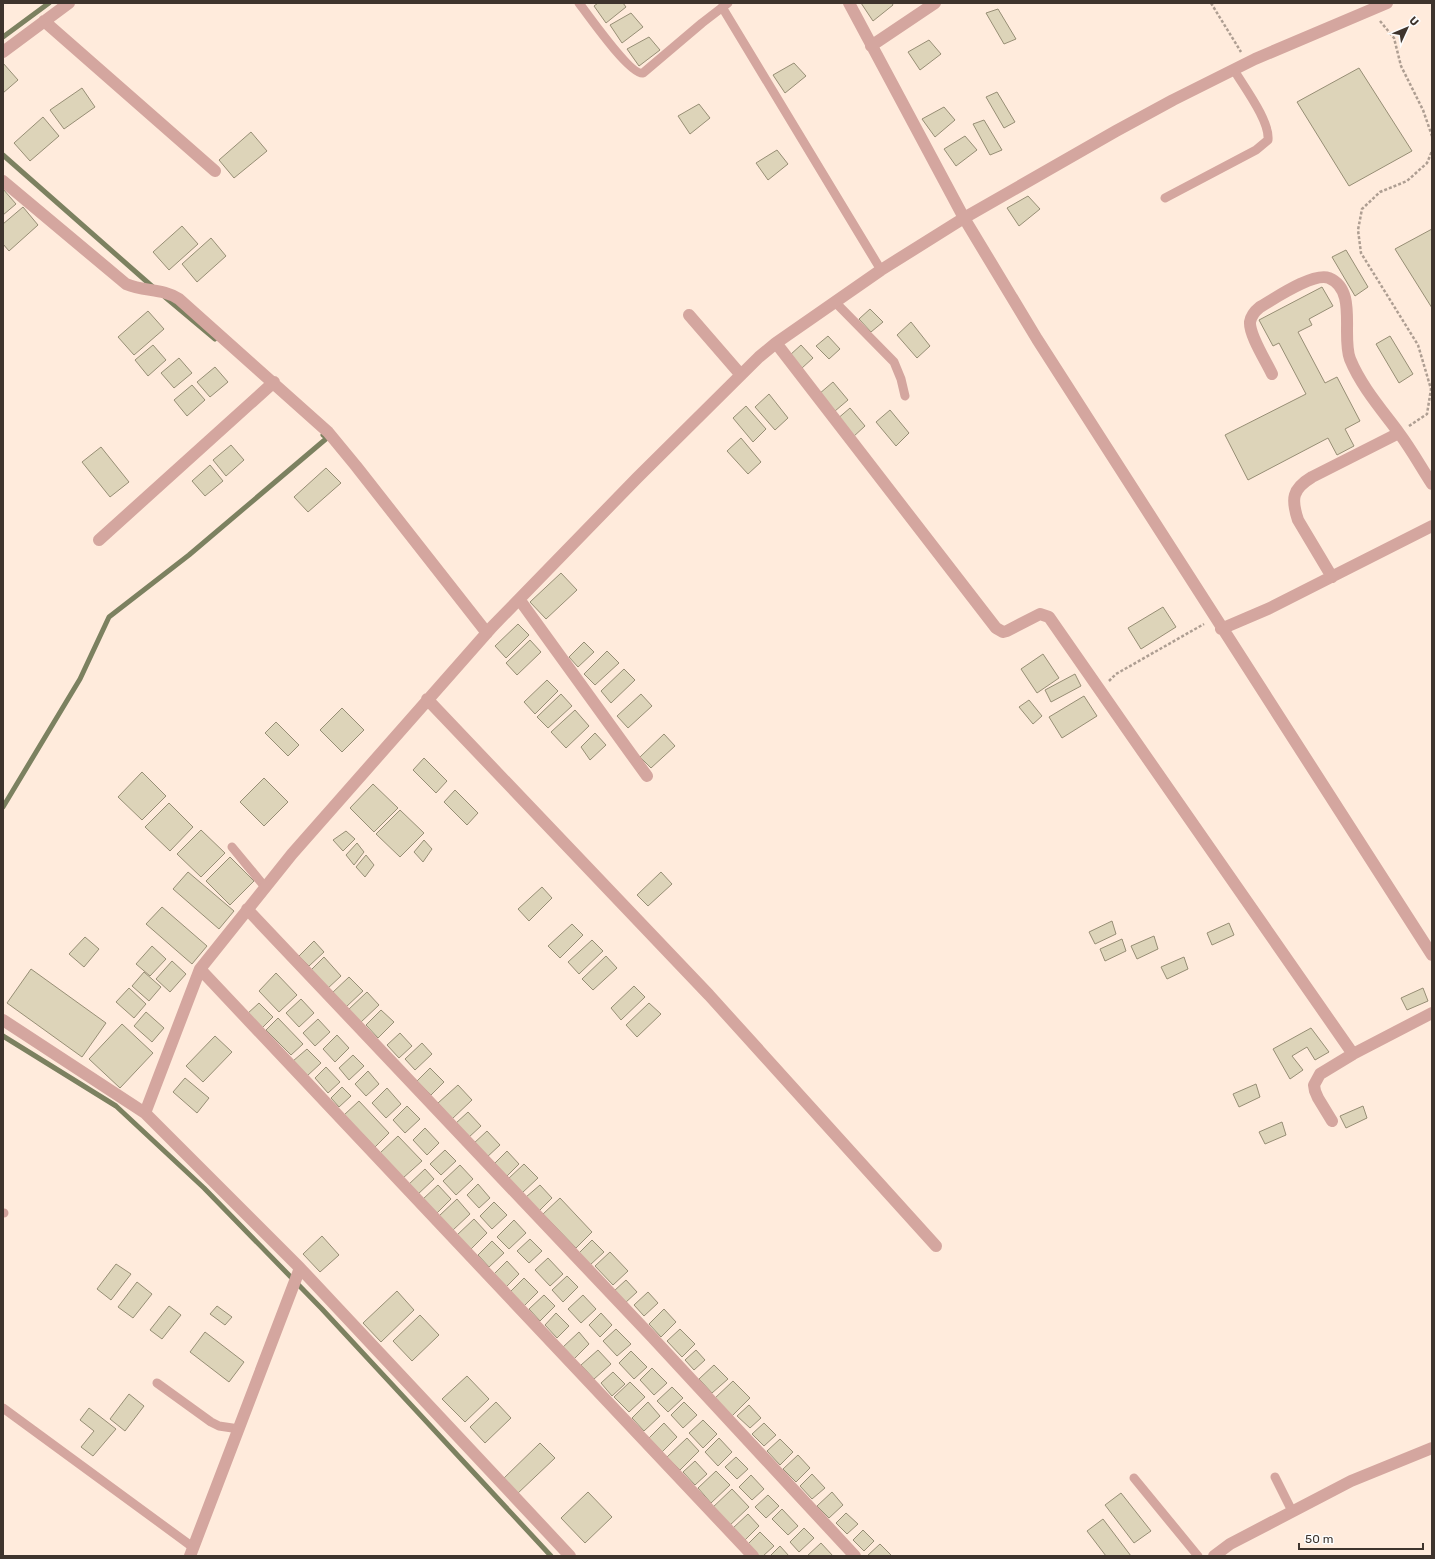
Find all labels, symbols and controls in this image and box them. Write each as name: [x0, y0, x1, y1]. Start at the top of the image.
north arrow: [1387, 8, 1427, 48]
text: U: [1406, 14, 1421, 29]
scale bar: [1299, 1525, 1423, 1551]
text: 50 m: [1305, 1532, 1333, 1546]

